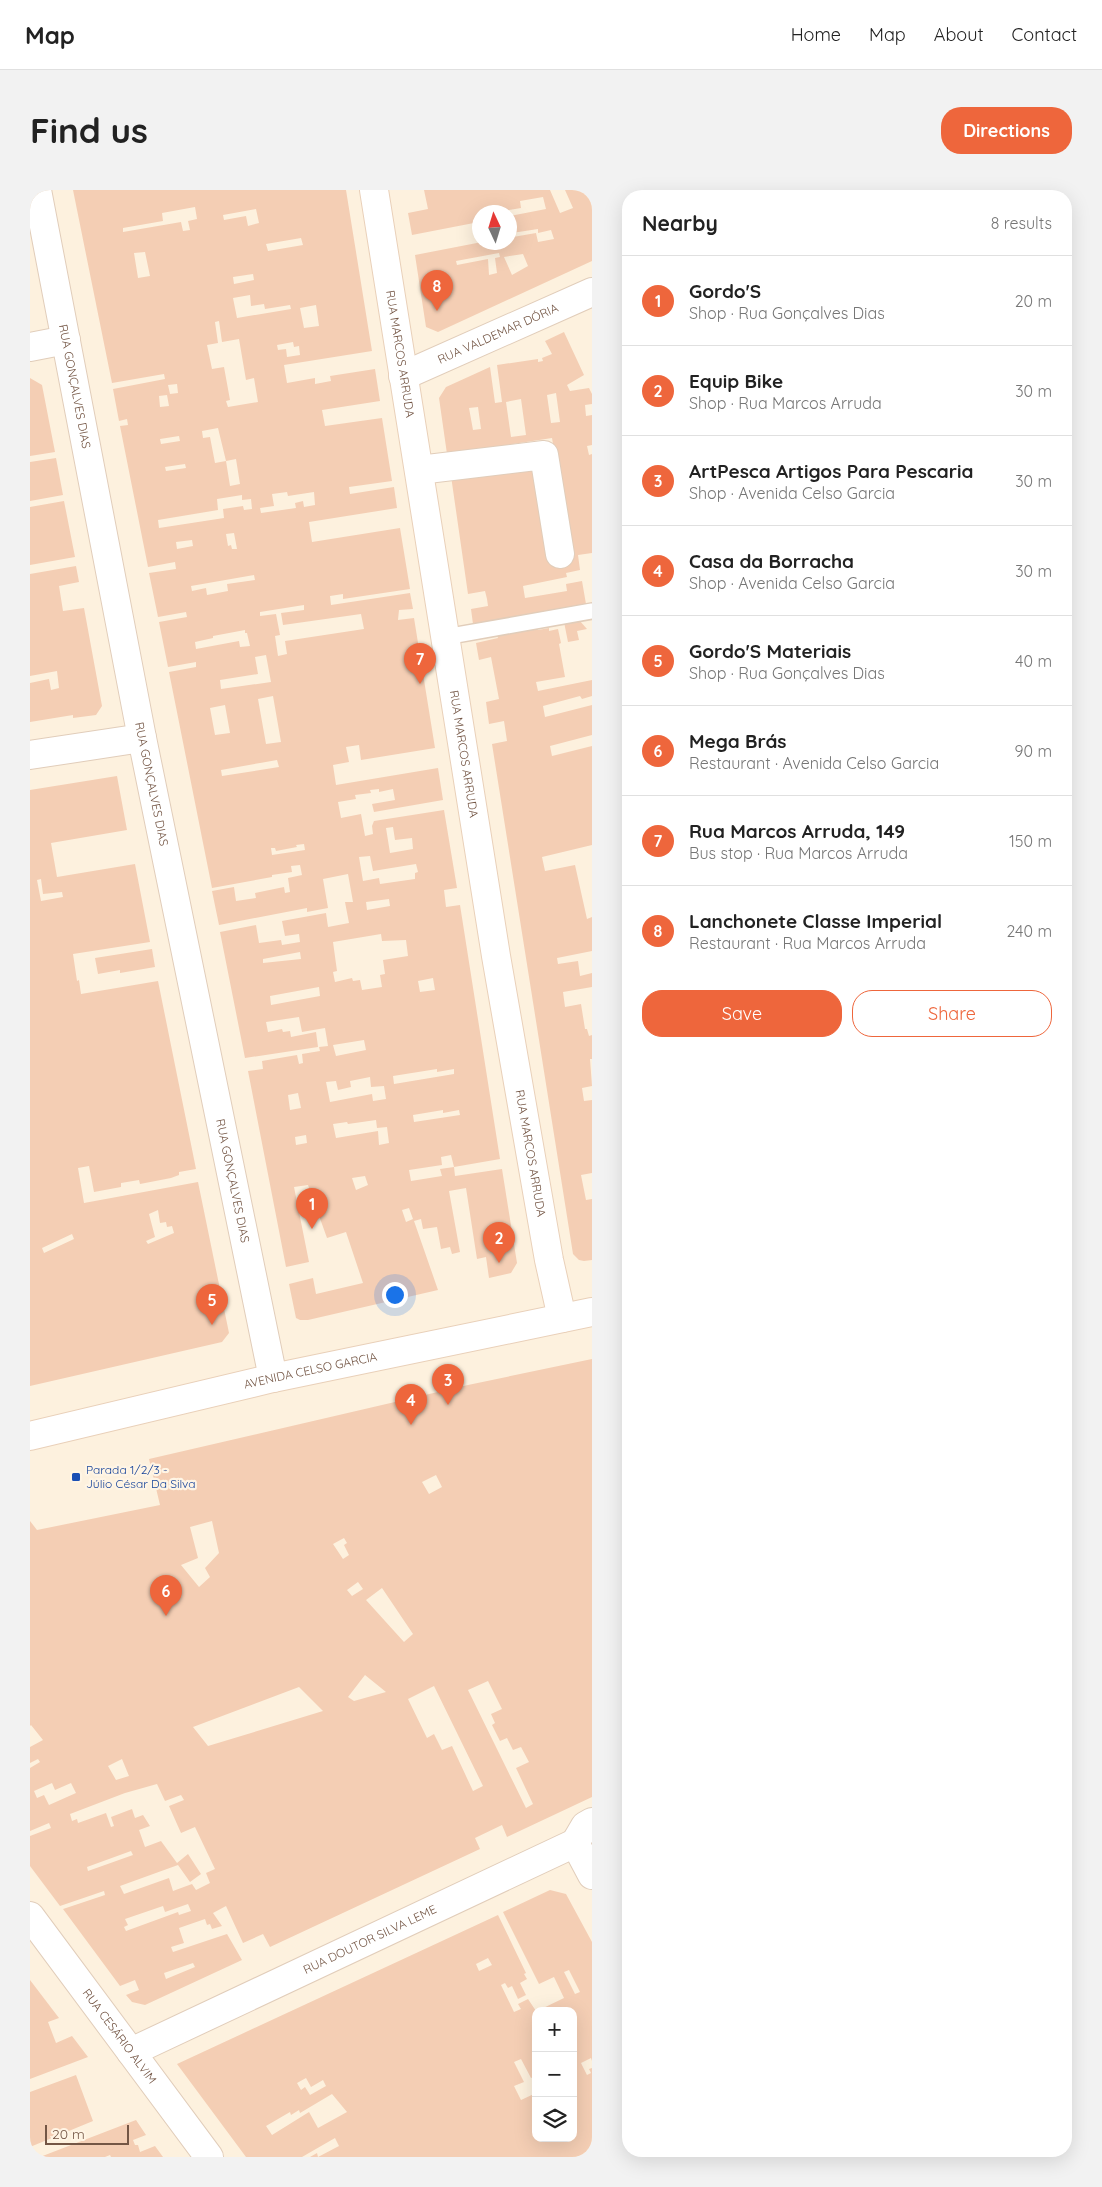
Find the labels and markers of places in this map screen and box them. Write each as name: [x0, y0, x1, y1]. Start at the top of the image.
pin: 8: [421, 270, 453, 311]
pin: 7: [404, 643, 436, 684]
pin: 1: [296, 1188, 328, 1229]
pin: 2: [483, 1222, 515, 1263]
pin: 5: [196, 1284, 228, 1325]
pin: 3: [432, 1364, 464, 1405]
pin: 4: [395, 1384, 427, 1425]
place label: Parada 1/2/3 - Júlio César Da Silva: [86, 1462, 196, 1491]
marker: Parada 1/2/3 - Júlio César Da Silva: [70, 1471, 82, 1483]
pin: 6: [150, 1575, 182, 1616]

